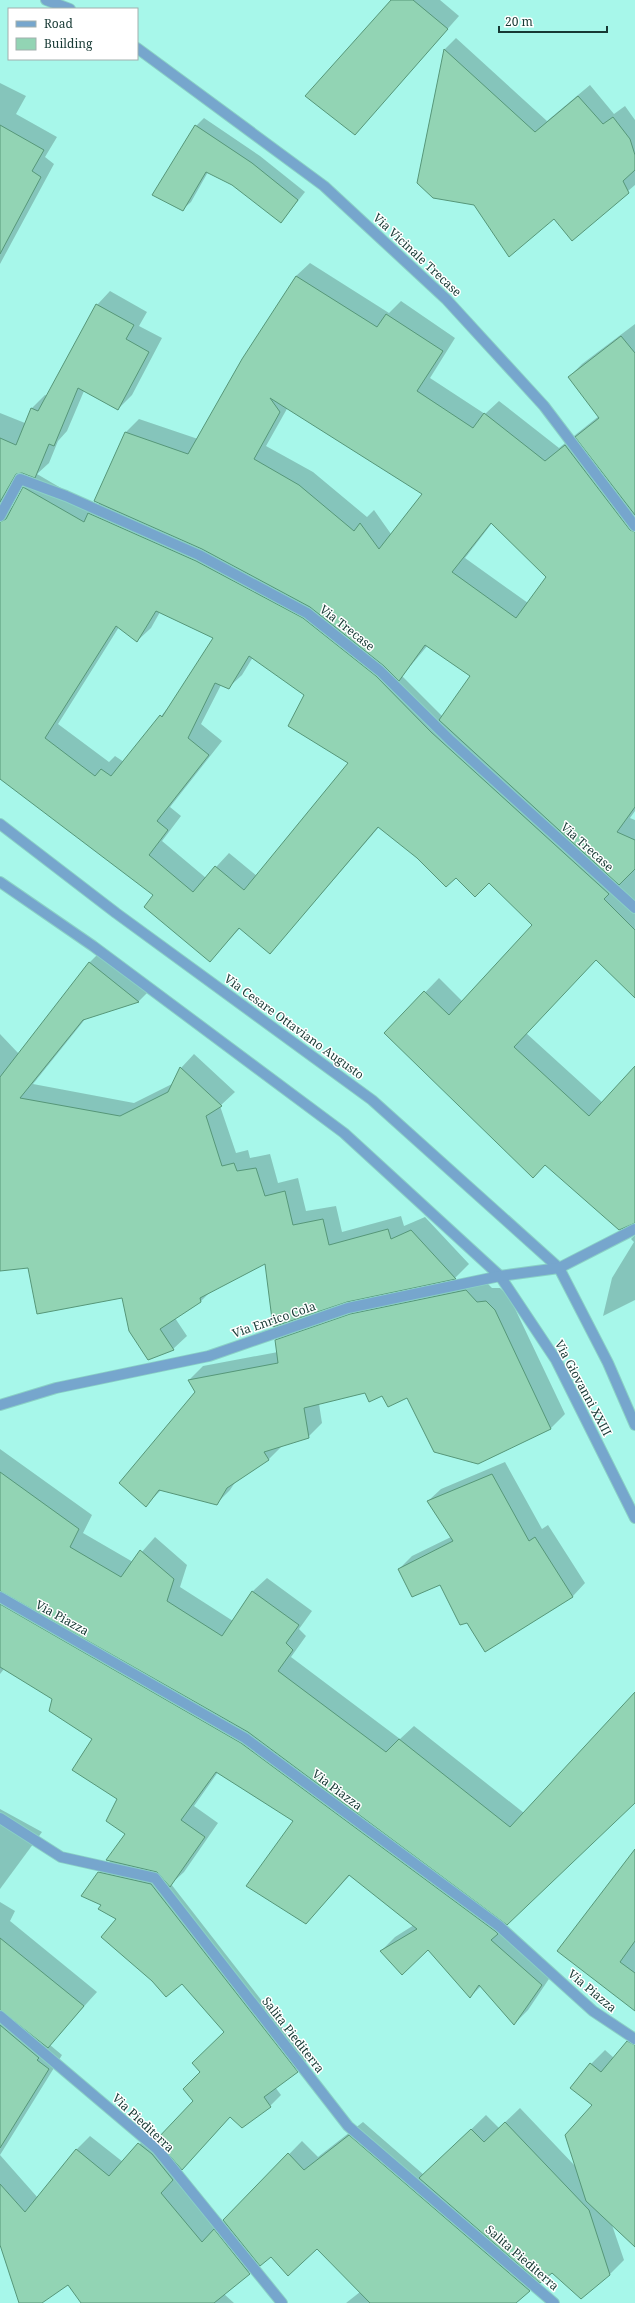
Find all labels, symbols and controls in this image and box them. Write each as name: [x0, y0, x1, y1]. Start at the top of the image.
legend: [8, 8, 138, 60]
scale bar: [499, 8, 607, 34]
text: 20 m: [505, 13, 533, 30]
text: Road: [44, 15, 74, 32]
text: Building: [44, 35, 93, 52]
street label: Via Vicinale Trecase: [369, 209, 465, 300]
street label: Via Trecase: [316, 601, 378, 655]
street label: Via Trecase: [557, 818, 617, 875]
street label: Via Cesare Ottaviano Augusto: [221, 970, 368, 1083]
street label: Via Enrico Cola: [230, 1297, 318, 1342]
street label: Via Giovanni XXIII: [551, 1337, 616, 1439]
street label: Via Piazza: [32, 1596, 92, 1639]
street label: Via Piazza: [309, 1765, 366, 1814]
street label: Via Piazza: [564, 1965, 620, 2016]
street label: Salita Piediterra: [258, 1993, 329, 2076]
street label: Via Piediterra: [109, 2089, 178, 2156]
street label: Salita Piediterra: [482, 2221, 563, 2294]

